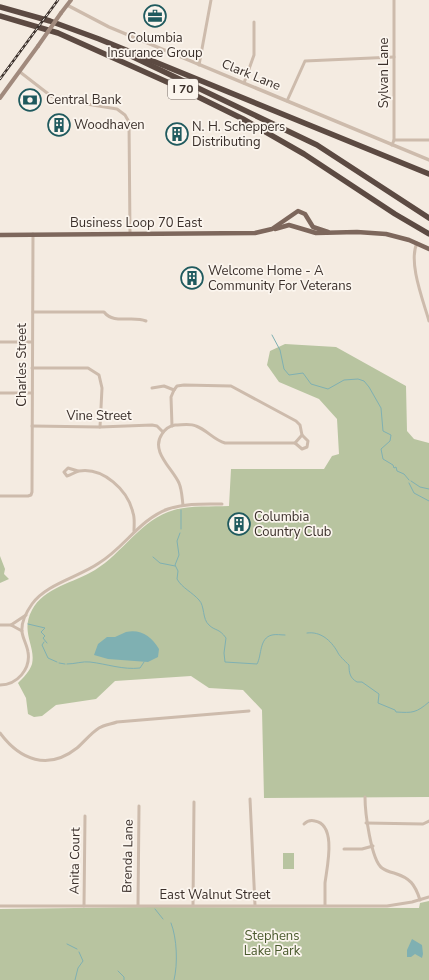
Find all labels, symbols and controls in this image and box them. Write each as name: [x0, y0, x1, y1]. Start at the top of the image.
office icon: Columbia Insurance Group: [142, 3, 168, 29]
place label: Columbia Insurance Group: [107, 29, 203, 62]
street label: Sylvan Lane: [375, 38, 393, 108]
street label: Clark Lane: [219, 55, 283, 95]
road number: I 70: [168, 79, 198, 99]
bank icon: Central Bank: [17, 87, 43, 113]
place label: Central Bank: [46, 91, 122, 109]
building icon: Woodhaven: [46, 112, 72, 138]
place label: Woodhaven: [74, 116, 145, 134]
place label: N. H. Scheppers Distributing: [192, 118, 285, 151]
building icon: N. H. Scheppers Distributing: [164, 121, 190, 147]
street label: Business Loop 70 East: [70, 214, 202, 232]
place label: Welcome Home - A Community For Veterans: [208, 262, 352, 295]
building icon: Welcome Home - A Community For Veterans: [179, 265, 205, 291]
street label: Charles Street: [13, 323, 31, 407]
street label: Vine Street: [65, 407, 132, 425]
place label: Columbia Country Club: [254, 508, 331, 541]
building icon: Columbia Country Club: [226, 511, 252, 537]
street label: Brenda Lane: [118, 819, 138, 893]
street label: Anita Court: [65, 827, 85, 895]
street label: East Walnut Street: [160, 886, 271, 904]
park label: Stephens Lake Park: [244, 927, 301, 960]

